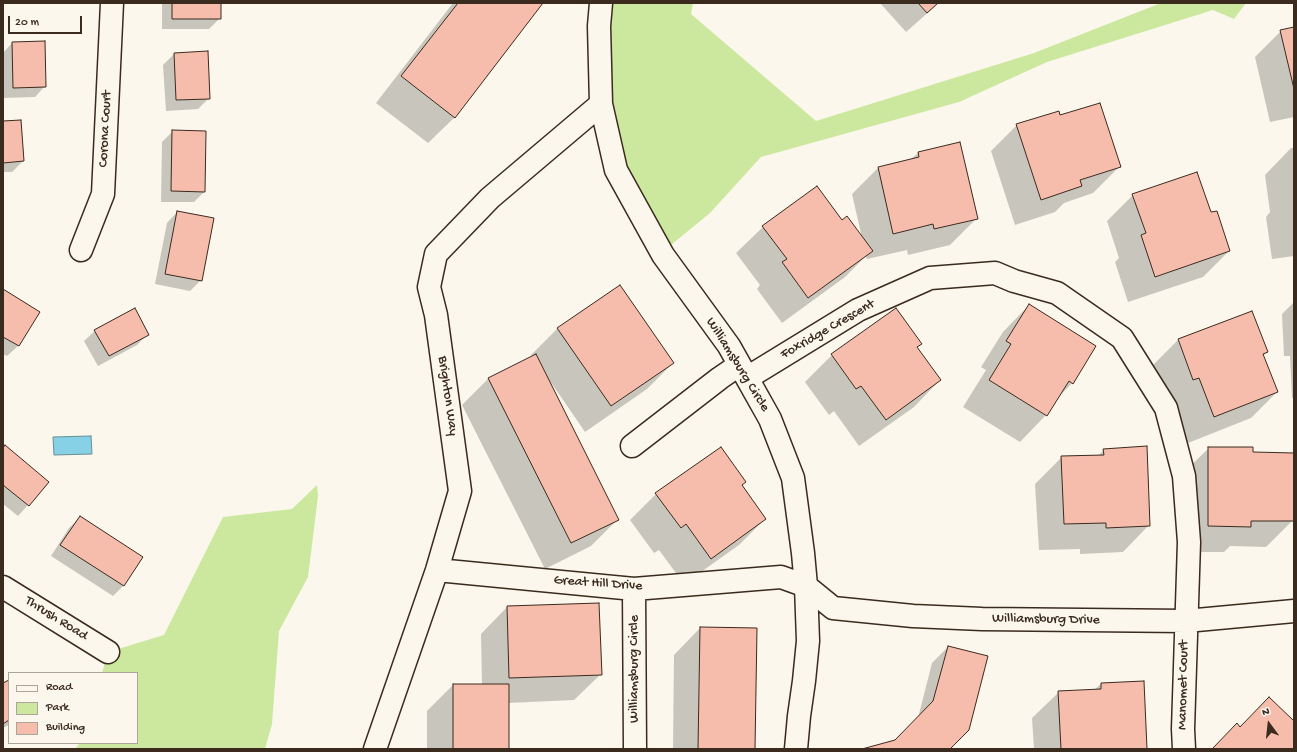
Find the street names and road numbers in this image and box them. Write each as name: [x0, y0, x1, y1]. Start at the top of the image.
street label: Corona Court: [96, 90, 116, 168]
street label: Foxridge Crescent: [778, 296, 878, 364]
street label: Williamsburg Circle: [701, 315, 773, 415]
street label: Brighton Way: [433, 355, 461, 437]
street label: Great Hill Drive: [553, 573, 643, 595]
street label: Thrush Road: [21, 593, 91, 645]
street label: Williamsburg Drive: [992, 611, 1100, 629]
street label: Williamsburg Circle: [627, 615, 643, 723]
street label: Manomet Court: [1175, 640, 1193, 730]

